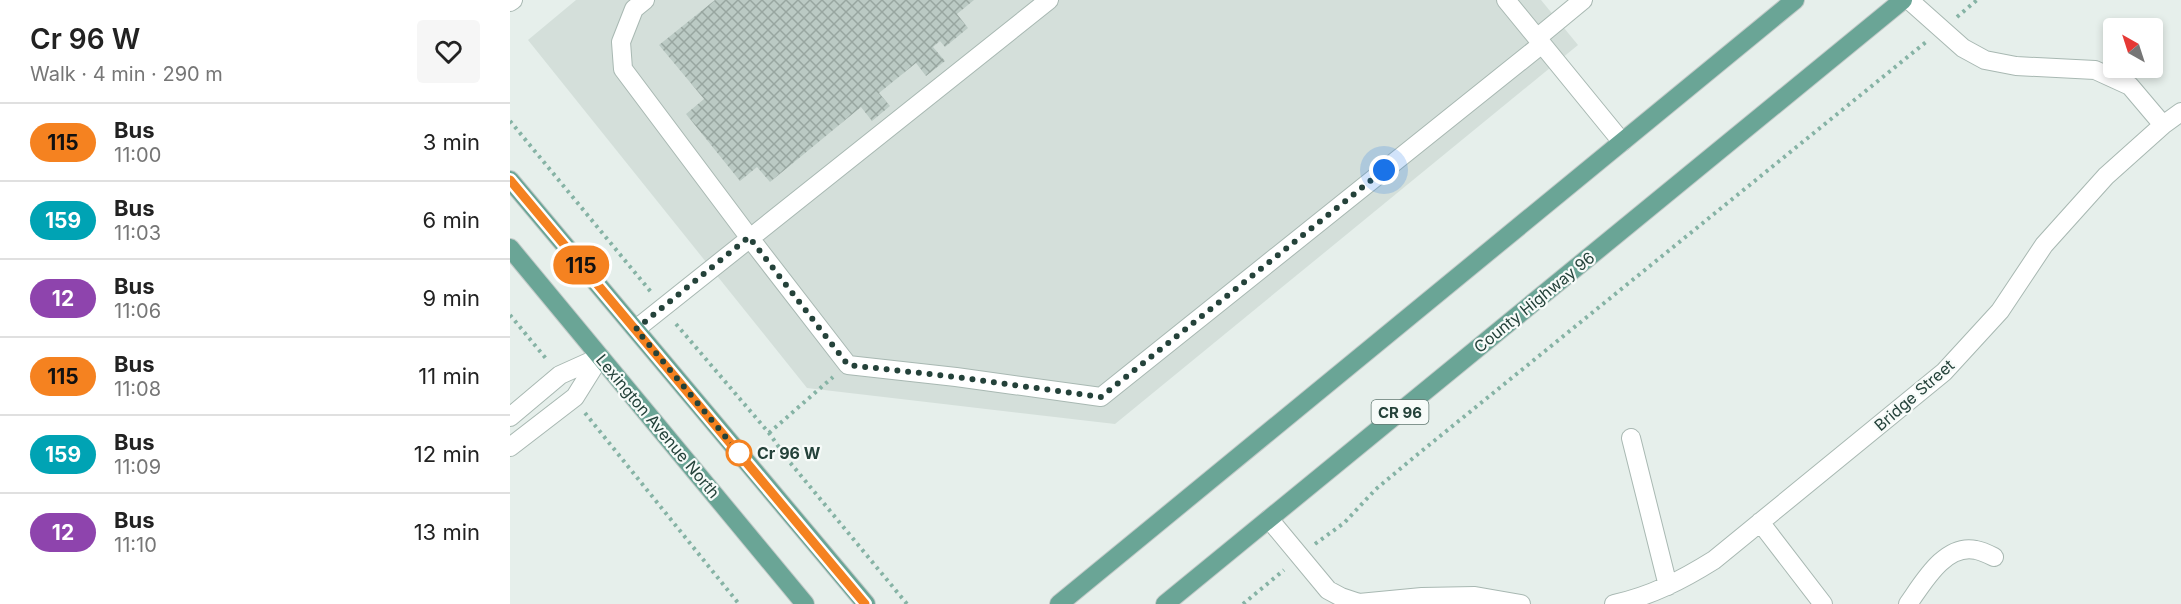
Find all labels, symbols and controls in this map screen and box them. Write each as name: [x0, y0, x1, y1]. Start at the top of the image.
north arrow: [2103, 18, 2163, 78]
map controls: [2103, 18, 2163, 78]
button: heart: [417, 20, 480, 83]
text: Cr 96 W: [30, 22, 140, 56]
text: Walk · 4 min · 290 m: [30, 62, 223, 86]
text: Bus: [114, 117, 155, 143]
text: 3 min: [423, 129, 480, 155]
text: 115: [47, 130, 79, 155]
text: 11:00: [114, 143, 161, 167]
your location: [1369, 155, 1399, 185]
text: Bus: [114, 195, 155, 221]
text: 6 min: [423, 207, 480, 233]
text: 159: [45, 208, 81, 233]
text: 11:03: [114, 221, 161, 245]
line badge: 115: [546, 246, 616, 284]
street label: County Highway 96: [1470, 247, 1598, 357]
text: 115: [565, 253, 597, 278]
text: Bus: [114, 273, 155, 299]
text: 9 min: [423, 285, 480, 311]
text: 12: [52, 286, 74, 311]
text: 11:06: [114, 299, 161, 323]
street label: Lexington Avenue North: [592, 350, 724, 502]
text: Bus: [114, 351, 155, 377]
street label: Bridge Street: [1870, 355, 1958, 435]
text: 11 min: [418, 363, 480, 389]
text: 115: [47, 364, 79, 389]
text: 11:08: [114, 377, 161, 401]
road number: CR 96: [1372, 400, 1428, 424]
text: Bus: [114, 429, 155, 455]
marker: Cr 96 W: [726, 440, 752, 466]
text: 12 min: [414, 441, 480, 467]
text: 159: [45, 442, 81, 467]
place label: Cr 96 W: [757, 443, 821, 463]
text: 11:09: [114, 455, 161, 479]
text: Bus: [114, 507, 155, 533]
text: 13 min: [414, 519, 480, 545]
text: 12: [52, 520, 74, 545]
text: 11:10: [114, 533, 157, 557]

